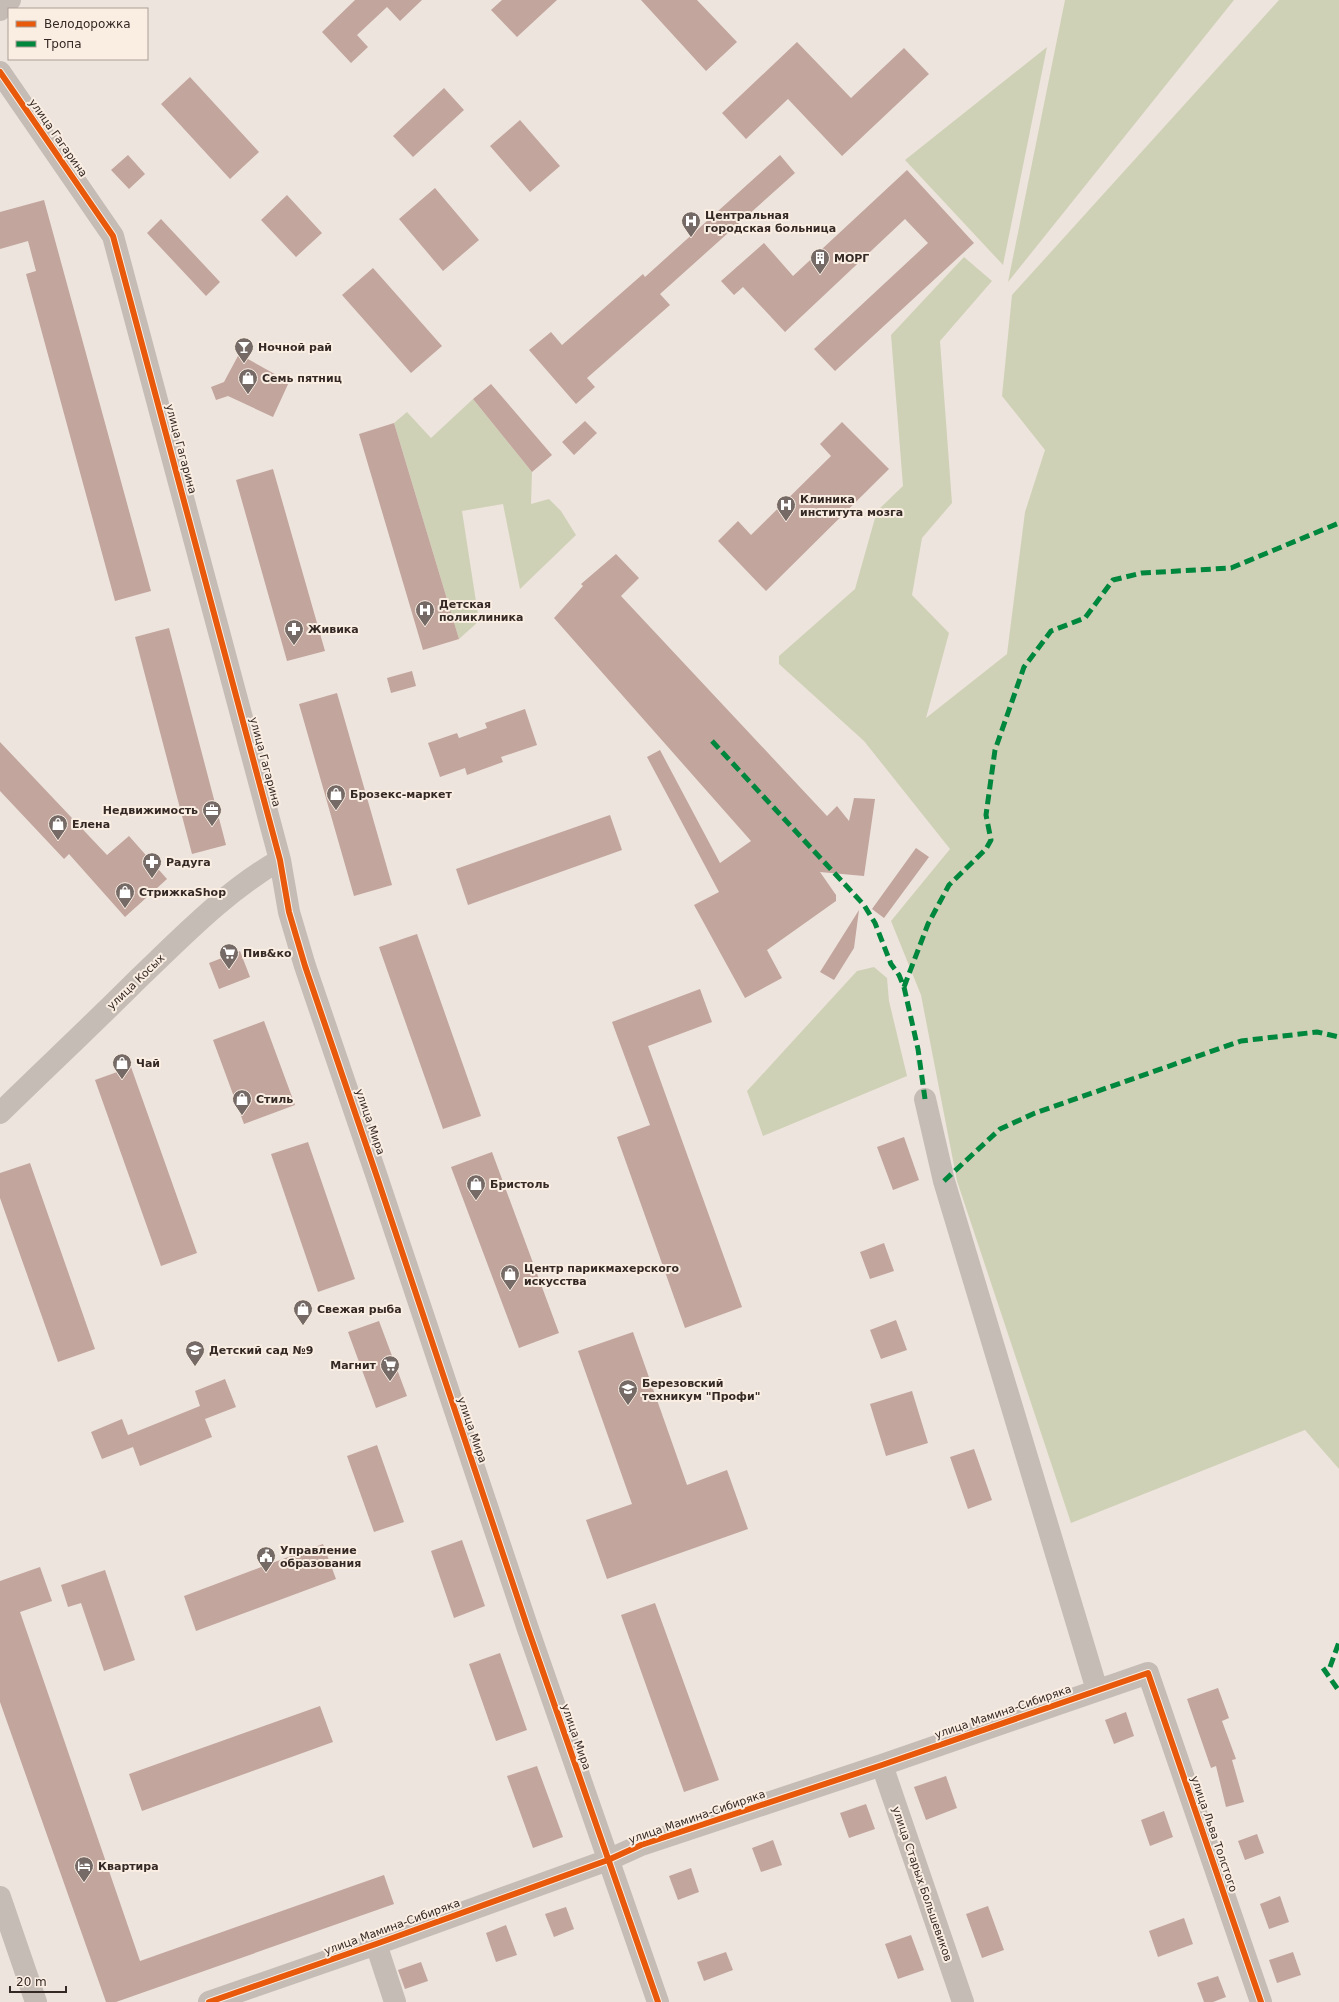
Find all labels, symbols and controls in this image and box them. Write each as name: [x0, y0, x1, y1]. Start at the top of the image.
legend: [8, 8, 148, 60]
text: Велодорожка: [44, 17, 131, 31]
text: Тропа: [43, 37, 82, 51]
street label: улица Гагарина: [26, 96, 90, 180]
place label: Центральная городская больница: [705, 209, 836, 235]
hospital icon: Центральная городская больница: [680, 210, 702, 238]
building icon: МОРГ: [809, 247, 831, 275]
place label: МОРГ: [834, 252, 869, 265]
bar icon: Ночной рай: [233, 336, 255, 364]
place label: Ночной рай: [258, 341, 332, 354]
shop icon: Семь пятниц: [237, 367, 259, 395]
place label: Семь пятниц: [262, 372, 342, 385]
street label: улица Гагарина: [163, 403, 199, 495]
place label: Клиника института мозга: [800, 493, 903, 519]
hospital icon: Клиника института мозга: [775, 494, 797, 522]
place label: Детская поликлиника: [439, 598, 523, 624]
hospital icon: Детская поликлиника: [414, 599, 436, 627]
pharmacy icon: Живика: [283, 618, 305, 646]
place label: Живика: [308, 623, 359, 636]
street label: улица Гагарина: [247, 716, 283, 808]
shop icon: Брозекс-маркет: [325, 783, 347, 811]
place label: Брозекс-маркет: [350, 788, 452, 801]
office icon: Недвижимость: [201, 799, 223, 827]
place label: Недвижимость: [103, 804, 198, 817]
shop icon: Елена: [47, 813, 69, 841]
place label: Елена: [72, 818, 110, 831]
pharmacy icon: Радуга: [141, 851, 163, 879]
place label: Радуга: [166, 856, 211, 869]
shop icon: СтрижкаShop: [114, 881, 136, 909]
place label: СтрижкаShop: [139, 886, 226, 899]
supermarket icon: Пив&ко: [218, 942, 240, 970]
place label: Пив&ко: [243, 947, 292, 960]
street label: улица Косых: [105, 951, 168, 1012]
shop icon: Чай: [111, 1052, 133, 1080]
place label: Чай: [136, 1057, 160, 1070]
street label: улица Мира: [353, 1087, 387, 1157]
shop icon: Стиль: [231, 1088, 253, 1116]
place label: Стиль: [256, 1093, 293, 1106]
shop icon: Бристоль: [465, 1173, 487, 1201]
place label: Бристоль: [490, 1178, 549, 1191]
place label: Центр парикмахерского искусства: [524, 1262, 680, 1288]
shop icon: Центр парикмахерского искусства: [499, 1263, 521, 1291]
shop icon: Свежая рыба: [292, 1298, 314, 1326]
place label: Свежая рыба: [317, 1303, 402, 1316]
school or university icon: Детский сад №9: [184, 1339, 206, 1367]
place label: Детский сад №9: [209, 1344, 313, 1357]
supermarket icon: Магнит: [379, 1354, 401, 1382]
place label: Магнит: [330, 1359, 377, 1372]
place label: Березовский техникум "Профи": [642, 1377, 760, 1403]
school or university icon: Березовский техникум "Профи": [617, 1378, 639, 1406]
street label: улица Мира: [455, 1395, 489, 1465]
place label: Управление образования: [280, 1544, 361, 1570]
public building icon: Управление образования: [255, 1545, 277, 1573]
street label: улица Мамина-Сибиряка: [933, 1682, 1073, 1742]
street label: улица Мира: [559, 1702, 593, 1772]
street label: улица Льва Толстого: [1188, 1774, 1240, 1894]
street label: улица Мамина-Сибиряка: [627, 1787, 767, 1847]
street label: улица Старых Большевиков: [889, 1805, 955, 1963]
hotel icon: Квартира: [73, 1855, 95, 1883]
place label: Квартира: [98, 1860, 159, 1873]
street label: улица Мамина-Сибиряка: [322, 1896, 462, 1958]
scale bar: [10, 1968, 66, 1994]
text: 20 m: [16, 1975, 47, 1989]

